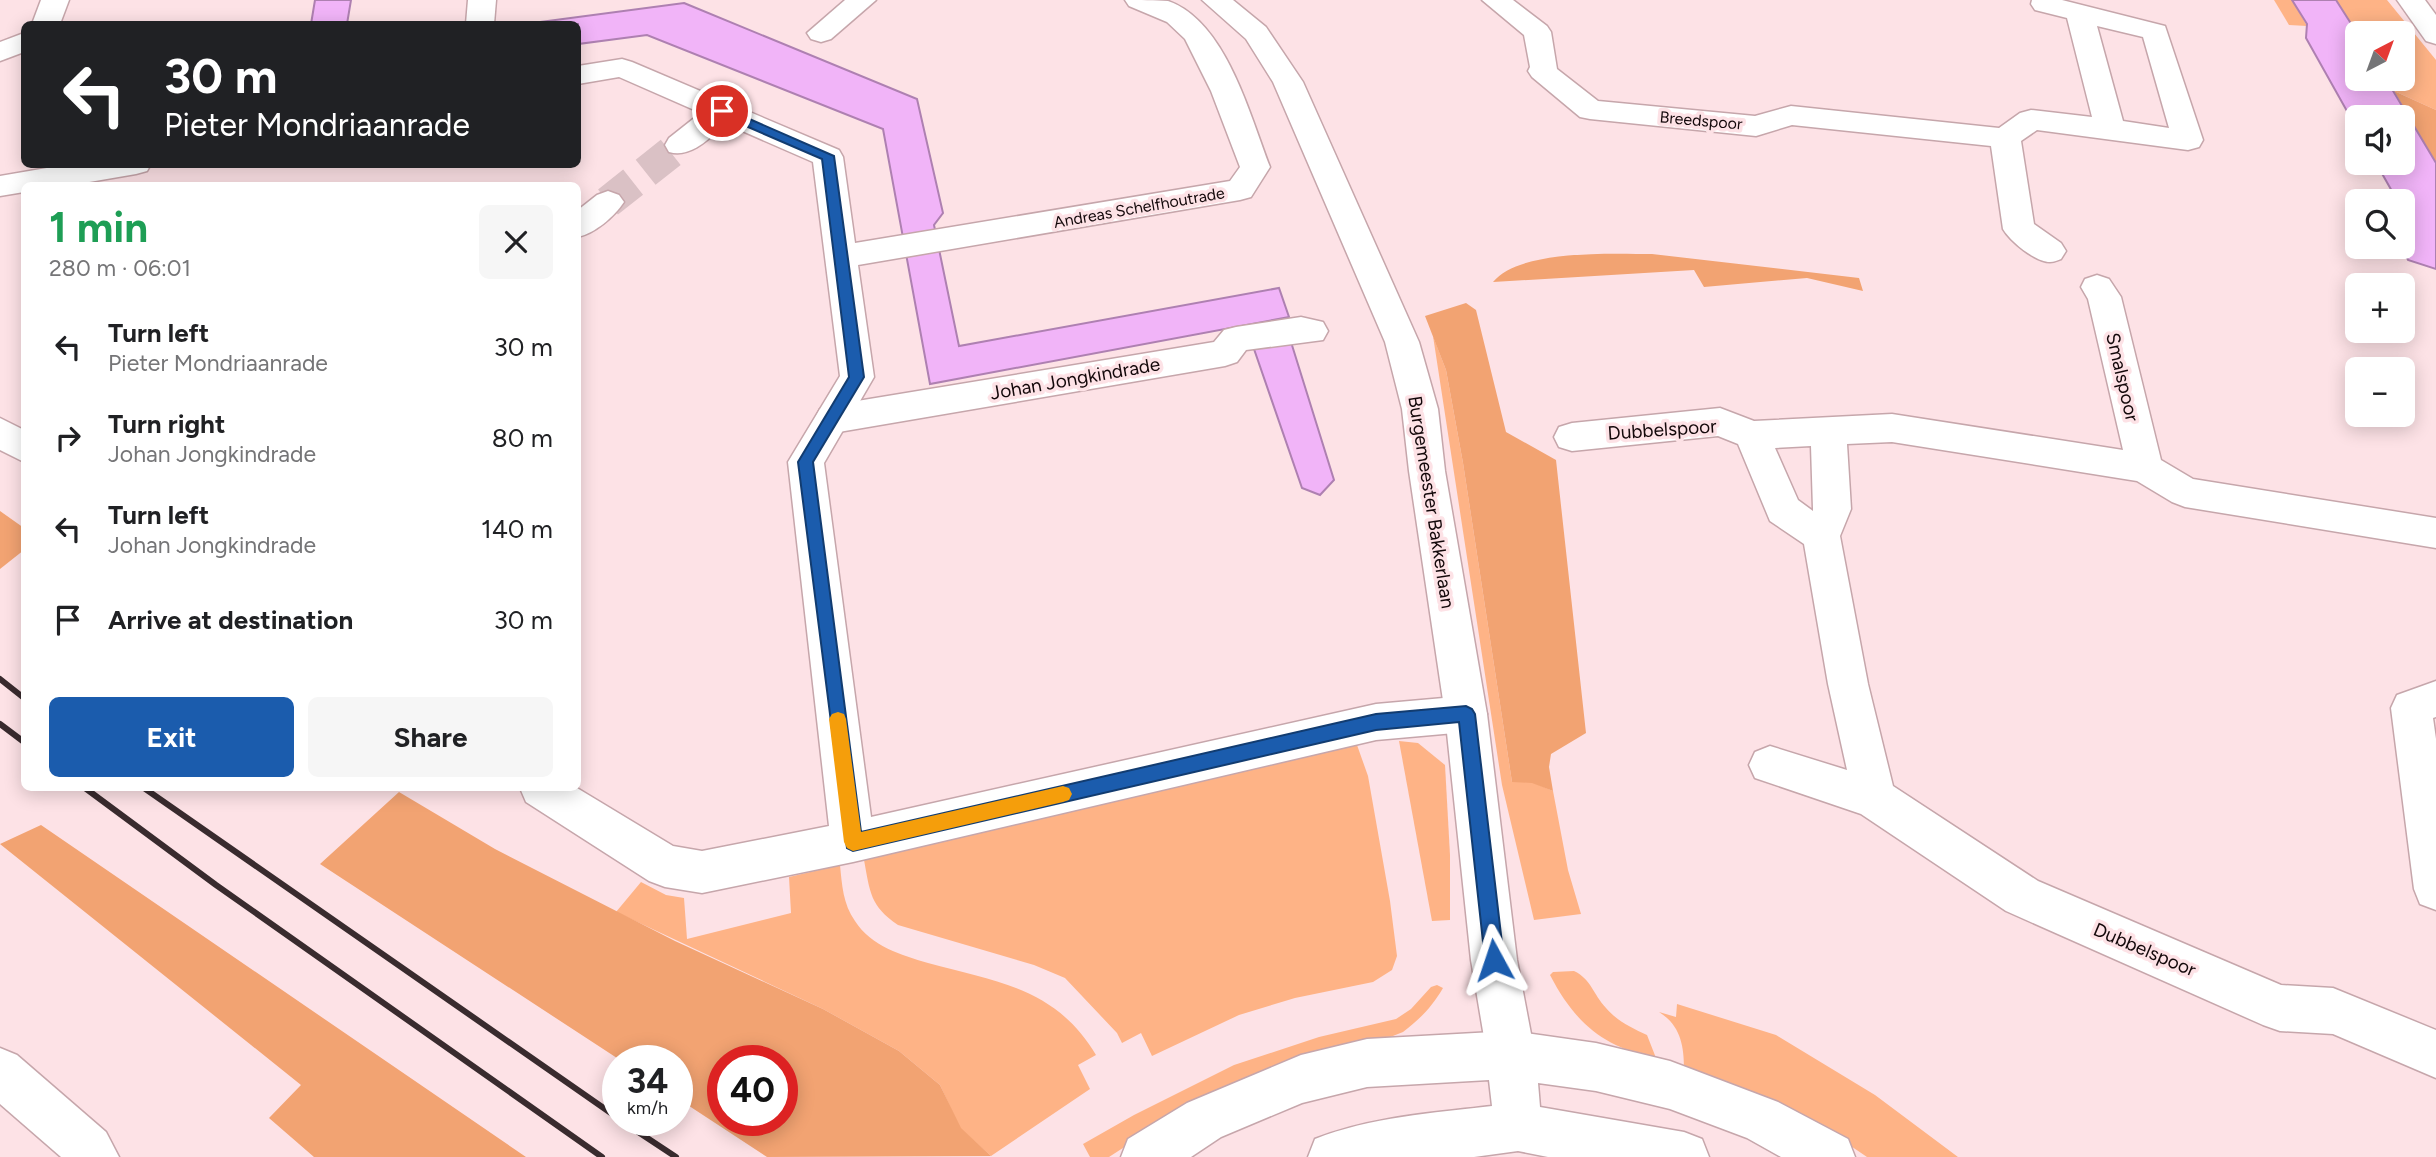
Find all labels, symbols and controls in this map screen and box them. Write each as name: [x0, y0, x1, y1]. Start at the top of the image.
north arrow: [2345, 21, 2415, 91]
map controls: [2345, 21, 2415, 427]
text: 30 m: [164, 46, 277, 105]
icon: left: [49, 49, 140, 140]
pin: [692, 81, 752, 141]
icon: arrive: [703, 92, 741, 130]
button: sound: [2345, 105, 2415, 175]
text: Pieter Mondriaanrade: [164, 106, 470, 144]
street label: Breedspoor: [1659, 107, 1744, 134]
street label: Andreas Schelfhoutrade: [1052, 183, 1226, 232]
button: search: [2345, 189, 2415, 259]
text: 1 min: [49, 202, 148, 253]
button: close: [479, 205, 553, 279]
text: 280 m · 06:01: [49, 254, 191, 282]
button: +: [2345, 273, 2415, 343]
text: Turn left: [108, 317, 209, 349]
icon: left: [49, 328, 87, 366]
text: 30 m: [494, 331, 553, 363]
street label: Smalspoor: [2101, 331, 2144, 424]
text: Pieter Mondriaanrade: [108, 349, 328, 377]
street label: Johan Jongkindrade: [988, 352, 1162, 405]
button: −: [2345, 357, 2415, 427]
street label: Burgemeester Bakkerlaan: [1403, 394, 1460, 610]
text: Turn right: [108, 408, 225, 440]
street label: Dubbelspoor: [1607, 414, 1718, 445]
icon: right: [49, 419, 87, 457]
text: 80 m: [492, 422, 553, 454]
text: Johan Jongkindrade: [108, 440, 316, 468]
text: Turn left: [108, 499, 209, 531]
icon: left: [49, 510, 87, 548]
text: 140 m: [481, 513, 553, 545]
text: Johan Jongkindrade: [108, 531, 316, 559]
icon: arrive: [49, 601, 87, 639]
text: Arrive at destination: [108, 604, 353, 636]
text: 30 m: [494, 604, 553, 636]
button: Exit: [49, 697, 294, 777]
button: Share: [308, 697, 553, 777]
street label: Dubbelspoor: [2090, 918, 2200, 982]
position arrow: [1457, 923, 1531, 997]
speed limit sign: 40: [707, 1045, 798, 1136]
text: 34: [627, 1060, 668, 1102]
text: km/h: [627, 1097, 668, 1119]

